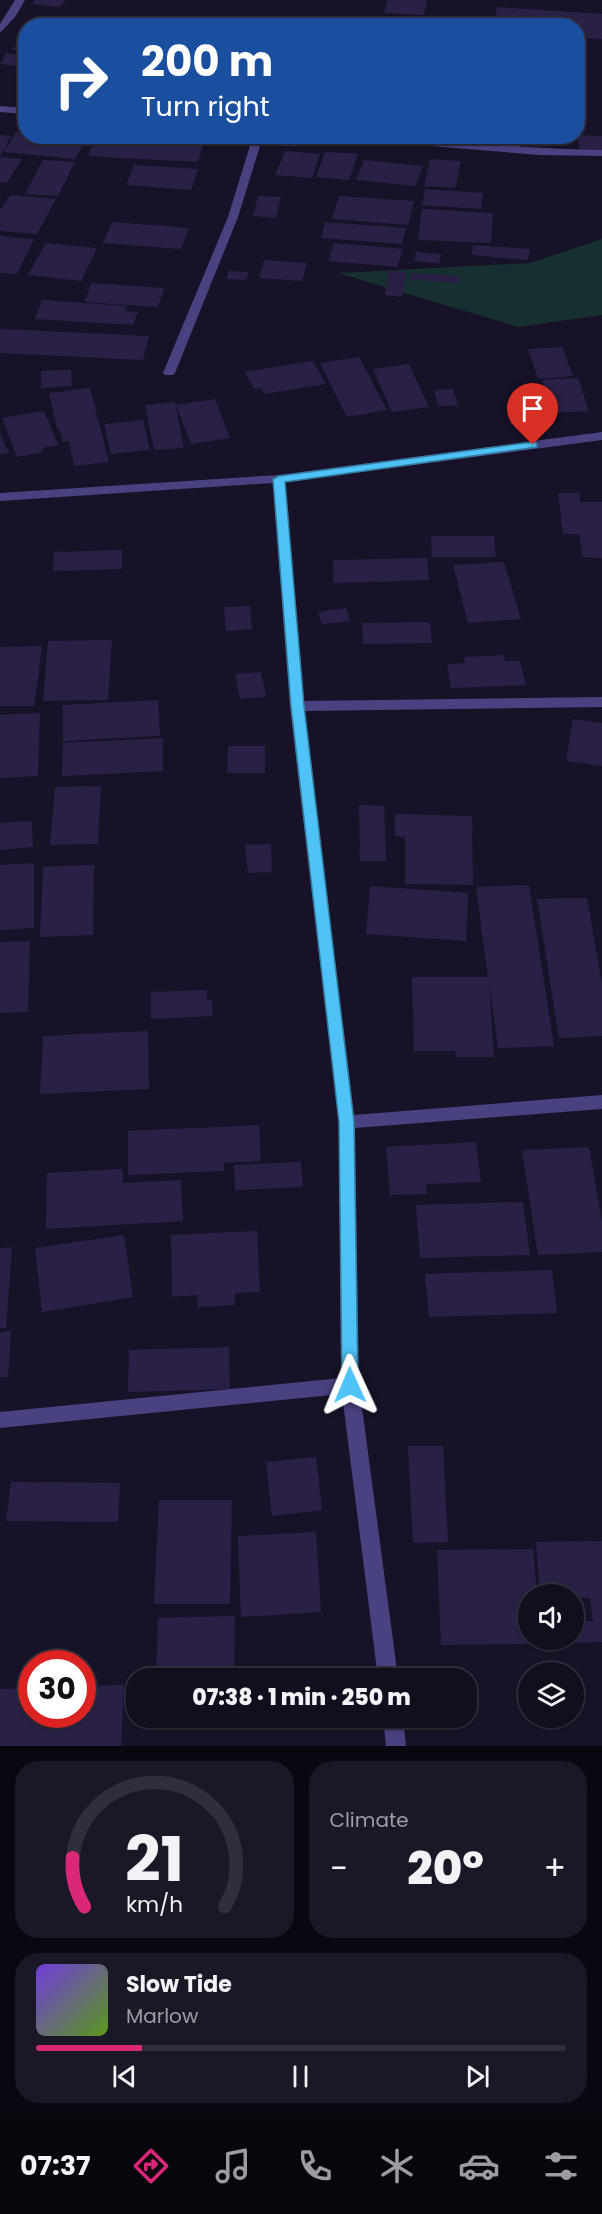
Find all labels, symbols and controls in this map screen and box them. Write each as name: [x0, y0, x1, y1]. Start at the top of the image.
text: 200 m: [141, 32, 273, 91]
icon: right: [42, 42, 120, 120]
text: Turn right: [141, 88, 270, 125]
pin: [507, 383, 558, 445]
icon: arrive: [516, 392, 549, 425]
position arrow: [318, 1353, 382, 1417]
map controls: [518, 1584, 584, 1728]
button: sound: [518, 1584, 584, 1650]
speed limit sign: 30: [18, 1650, 96, 1728]
button: layers: [518, 1662, 584, 1728]
text: 07:38 · 1 min · 250 m: [192, 1682, 411, 1713]
text: Climate: [330, 1806, 409, 1834]
text: 21: [125, 1815, 184, 1903]
text: 20°: [407, 1837, 484, 1900]
text: −: [330, 1845, 348, 1892]
text: +: [543, 1845, 566, 1892]
text: km/h: [126, 1889, 183, 1920]
text: Slow Tide: [126, 1969, 232, 2000]
text: Marlow: [126, 2002, 198, 2030]
icon: previous: [108, 2060, 141, 2093]
icon: pause: [284, 2060, 317, 2093]
icon: next: [461, 2060, 494, 2093]
icon: directions: [130, 2145, 172, 2187]
icon: music: [212, 2145, 254, 2187]
icon: phone: [294, 2145, 336, 2187]
icon: climate: [376, 2145, 418, 2187]
icon: car: [458, 2145, 500, 2187]
icon: filters: [540, 2145, 582, 2187]
text: 07:37: [20, 2147, 90, 2184]

